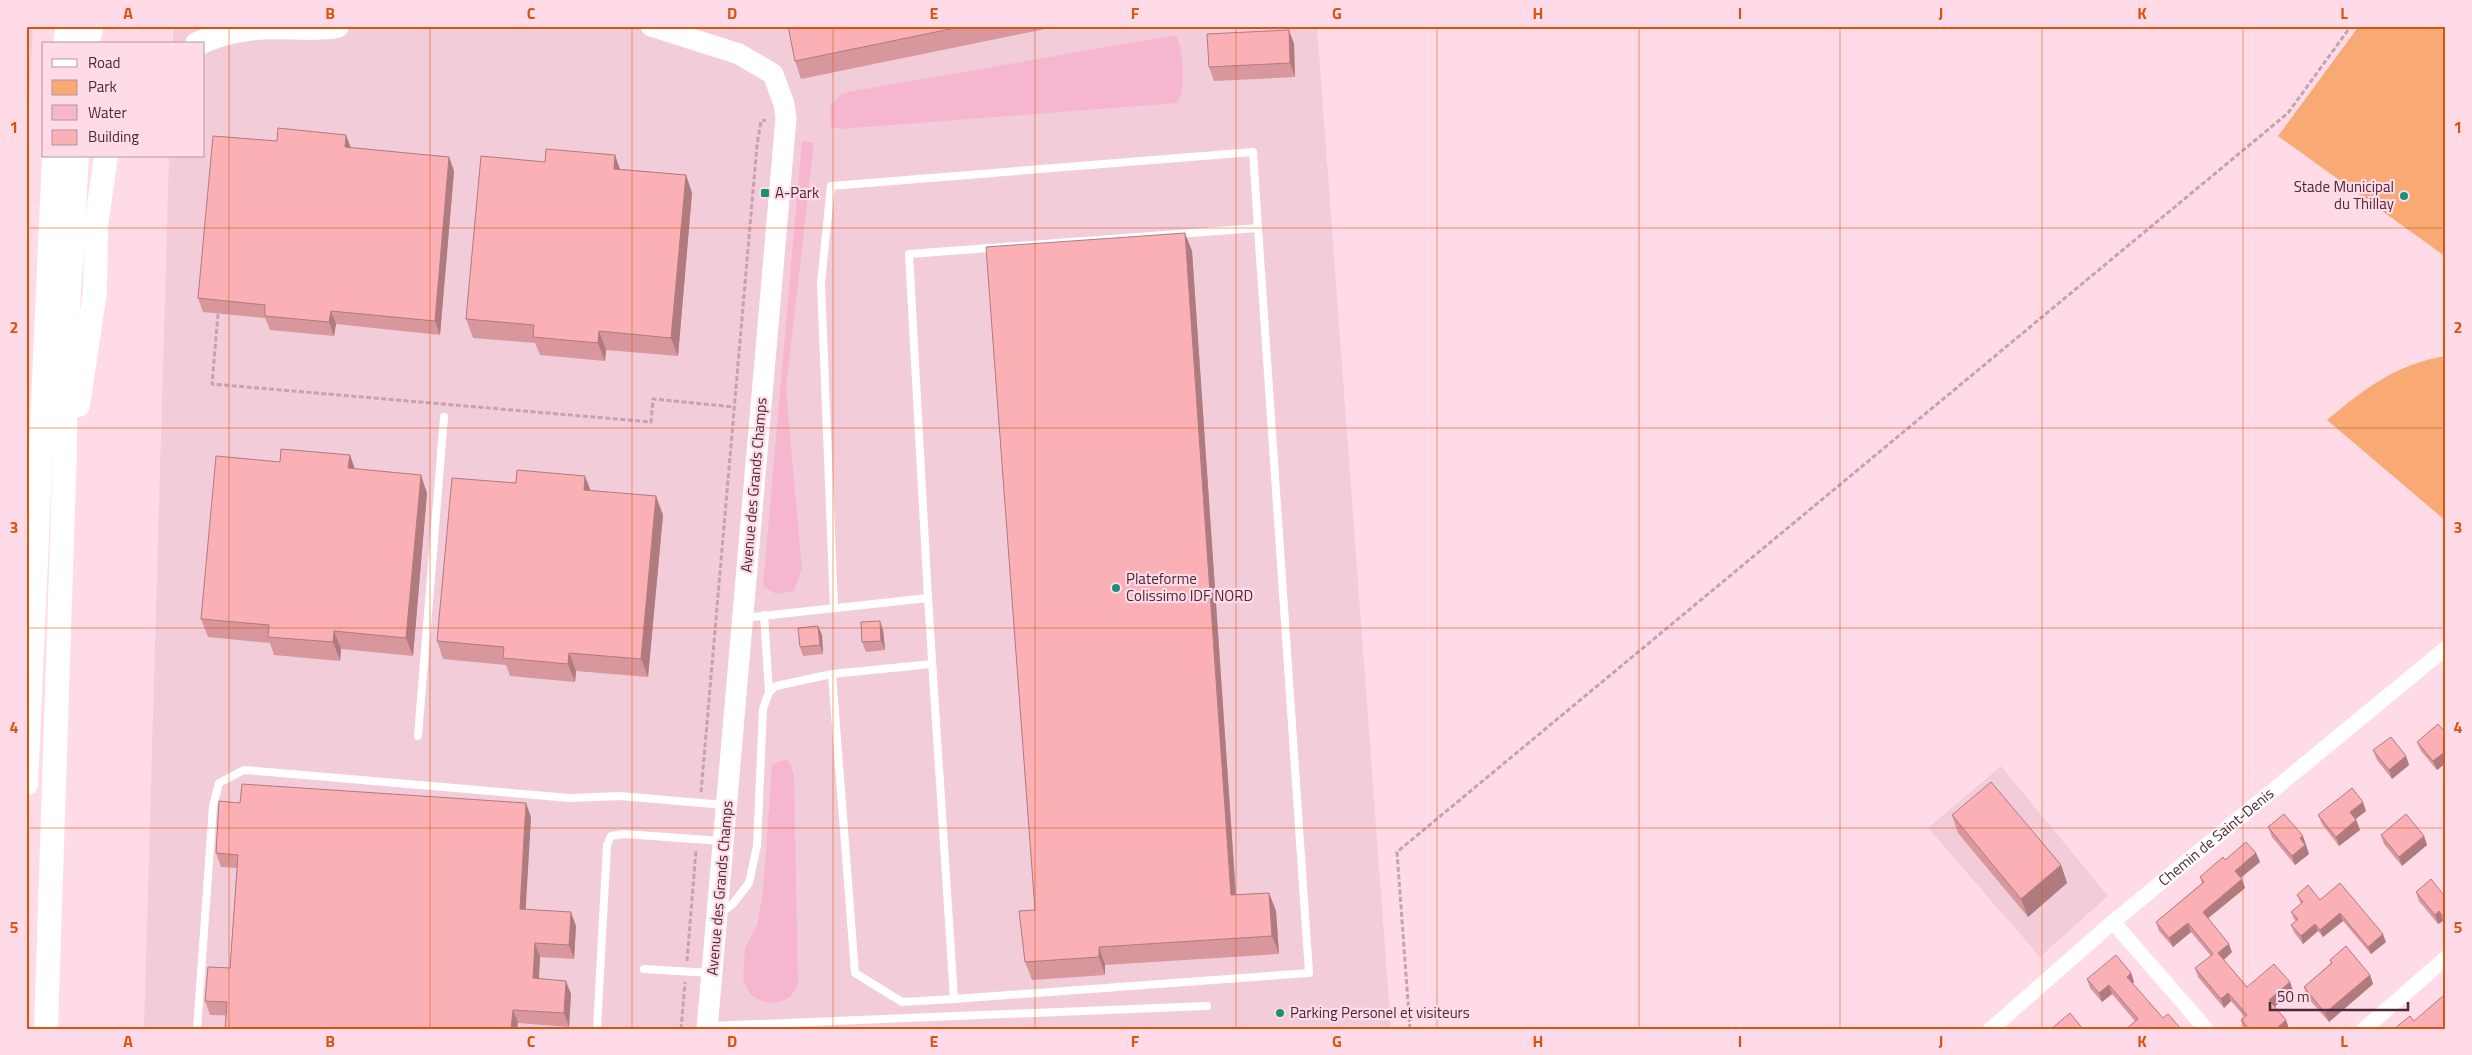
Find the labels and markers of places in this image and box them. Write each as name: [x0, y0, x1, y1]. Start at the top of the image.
place label: Stade Municipal du Thillay: [2294, 175, 2394, 215]
place label: A-Park: [775, 181, 819, 204]
marker: A-Park: [759, 187, 771, 199]
marker: Stade Municipal du Thillay: [2398, 190, 2410, 202]
place label: Plateforme Colissimo IDF NORD: [1126, 567, 1253, 607]
marker: Plateforme Colissimo IDF NORD: [1110, 582, 1122, 594]
place label: Parking Personel et visiteurs: [1290, 1001, 1470, 1024]
marker: Parking Personel et visiteurs: [1274, 1007, 1286, 1019]

